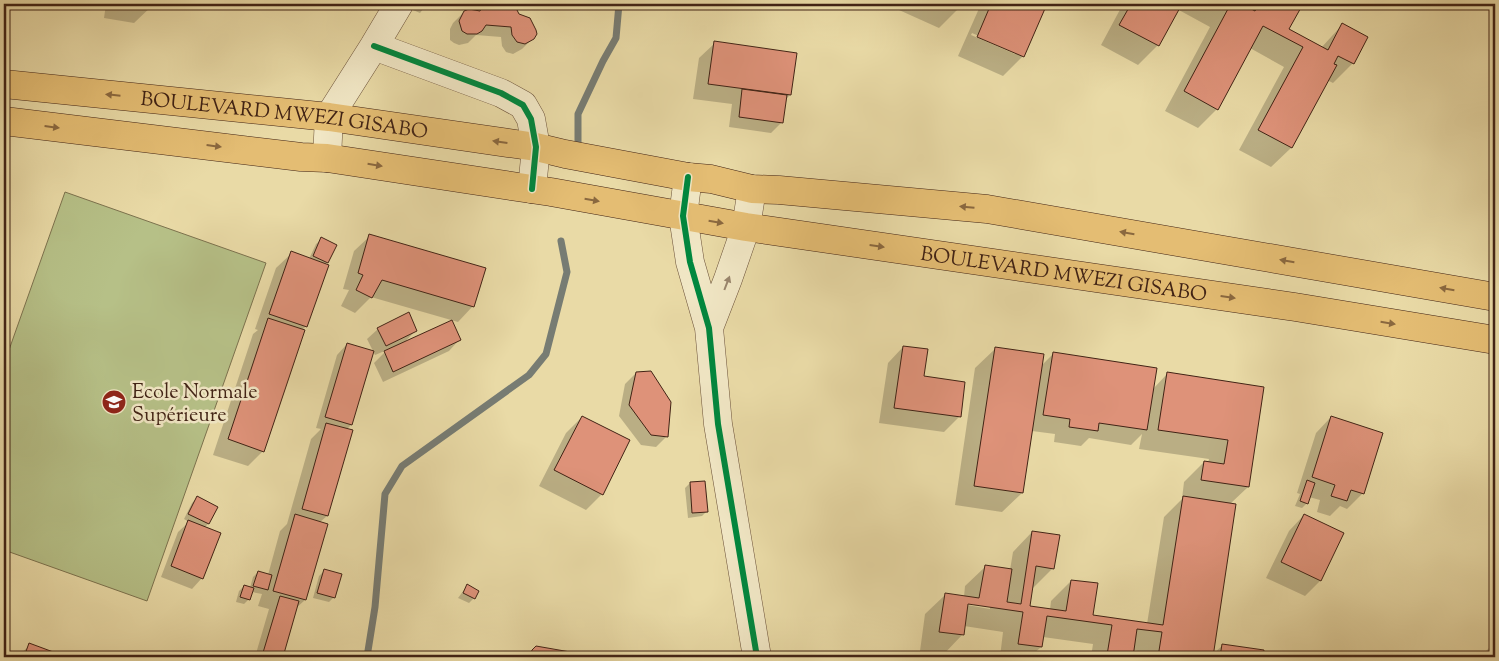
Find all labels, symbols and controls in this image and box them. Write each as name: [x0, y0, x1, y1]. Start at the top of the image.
street label: BOULEVARD MWEZI GISABO: [139, 86, 430, 148]
one-way arrow: [104, 91, 120, 99]
one-way arrow: [44, 123, 60, 131]
one-way arrow: [491, 137, 507, 145]
one-way arrow: [206, 142, 222, 150]
one-way arrow: [367, 161, 383, 169]
one-way arrow: [584, 196, 600, 204]
one-way arrow: [958, 203, 974, 211]
one-way arrow: [708, 218, 724, 226]
one-way arrow: [1119, 229, 1135, 237]
street label: BOULEVARD MWEZI GISABO: [918, 241, 1209, 311]
one-way arrow: [869, 242, 885, 250]
one-way arrow: [1279, 257, 1295, 265]
one-way arrow: [723, 276, 731, 290]
one-way arrow: [1439, 284, 1455, 292]
one-way arrow: [1220, 293, 1236, 301]
one-way arrow: [1381, 319, 1397, 327]
place label: Ecole Normale Supérieure: [132, 379, 258, 431]
school or university icon: Ecole Normale Supérieure: [101, 389, 127, 415]

